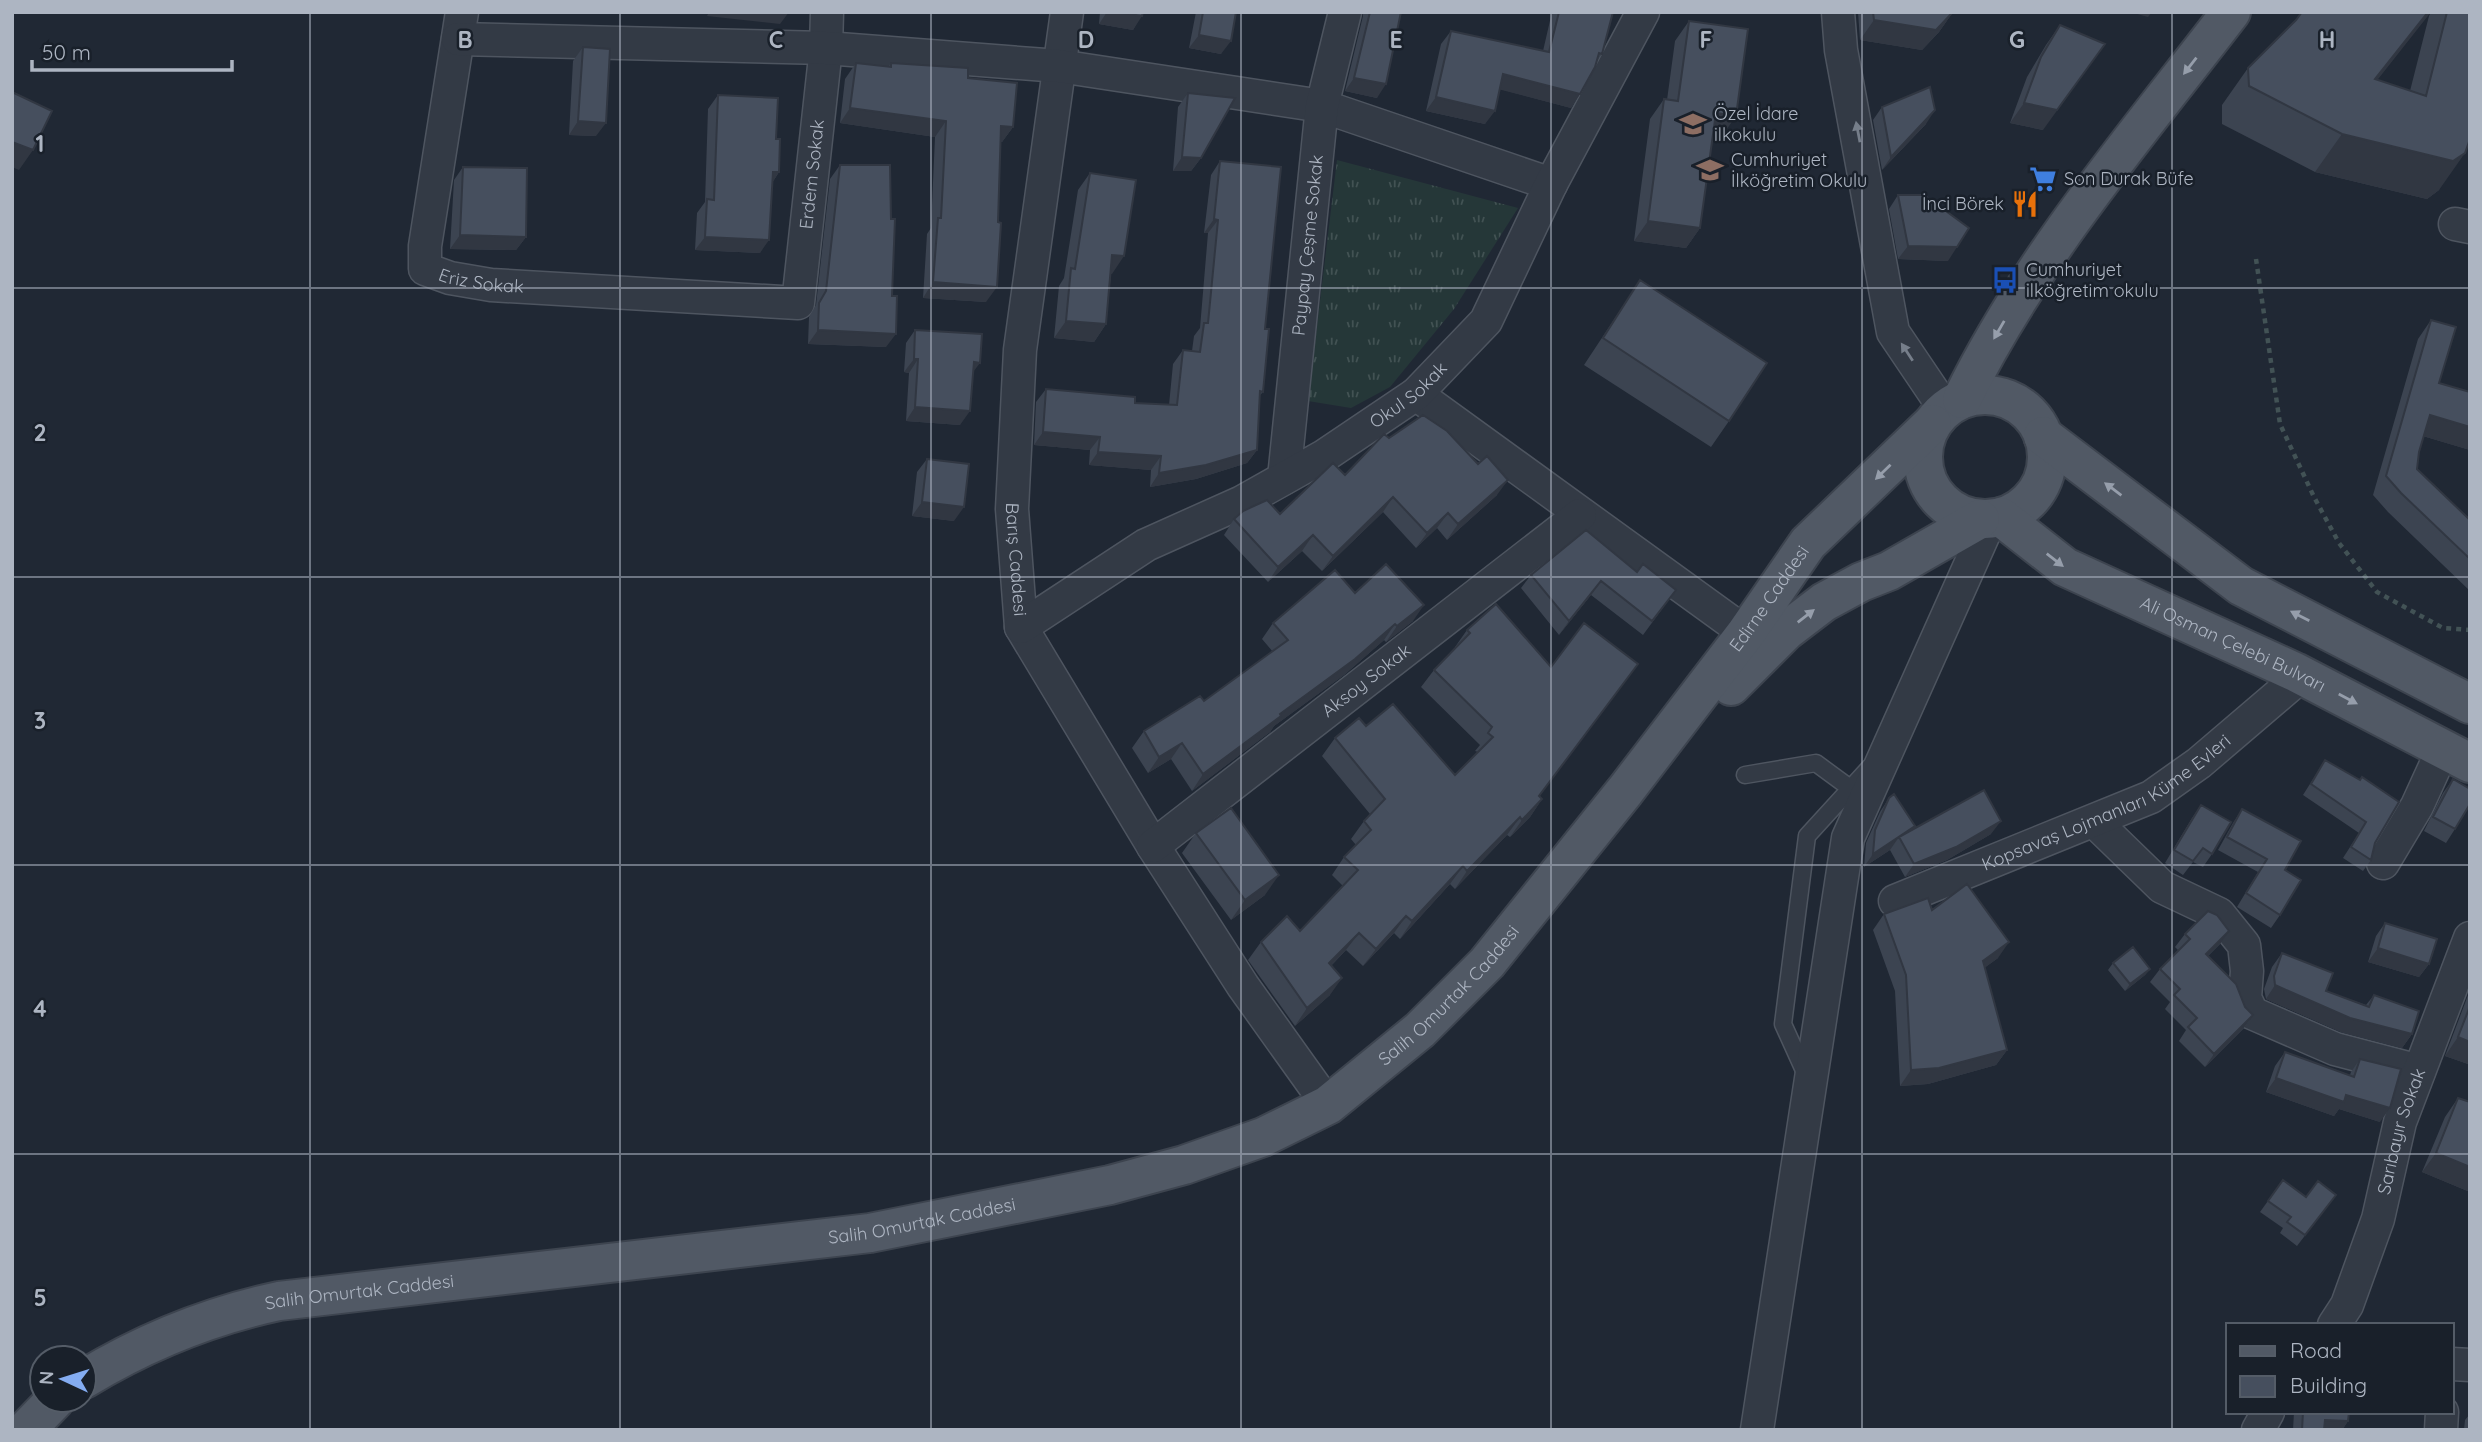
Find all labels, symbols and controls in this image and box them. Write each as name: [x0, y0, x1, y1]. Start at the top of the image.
text: B: [457, 25, 473, 54]
text: C: [769, 25, 783, 54]
text: D: [1078, 25, 1094, 54]
text: E: [1389, 25, 1403, 54]
text: F: [1700, 25, 1712, 54]
text: G: [2009, 25, 2025, 54]
text: H: [2319, 25, 2335, 54]
scale bar: [32, 28, 231, 72]
text: 50 m: [42, 39, 91, 65]
one-way arrow: [2182, 57, 2197, 75]
place label: Özel İdare ilkokulu: [1714, 102, 1798, 146]
school or university icon: Özel İdare ilkokulu: [1678, 109, 1708, 139]
street label: Erdem Sokak: [794, 118, 829, 230]
one-way arrow: [1852, 121, 1863, 143]
text: 1: [36, 129, 44, 158]
place label: Cumhuriyet İlköğretim Okulu: [1731, 148, 1867, 192]
street label: Paypay Çeşme Sokak: [1287, 154, 1328, 337]
school or university icon: Cumhuriyet İlköğretim Okulu: [1695, 155, 1725, 185]
supermarket icon: Son Durak Büfe: [2028, 164, 2058, 194]
place label: Son Durak Büfe: [2064, 167, 2194, 190]
restaurant icon: İnci Börek: [2010, 189, 2040, 219]
place label: İnci Börek: [1922, 192, 2004, 215]
place label: Cumhuriyet ilköğretim okulu: [2026, 258, 2159, 302]
street label: Eriz Sokak: [436, 263, 524, 298]
bus stop icon: Cumhuriyet ilköğretim okulu: [1990, 265, 2020, 295]
one-way arrow: [1993, 320, 2005, 339]
one-way arrow: [1901, 343, 1914, 362]
street label: Okul Sokak: [1365, 357, 1452, 433]
text: 2: [33, 418, 47, 447]
one-way arrow: [1875, 463, 1892, 479]
one-way arrow: [2104, 482, 2122, 496]
street label: Barış Caddesi: [1001, 502, 1032, 617]
street label: Edirne Caddesi: [1724, 541, 1814, 656]
one-way arrow: [2045, 552, 2063, 567]
street label: Ali Osman Çelebi Bulvarı: [2137, 591, 2330, 697]
one-way arrow: [1796, 609, 1814, 624]
one-way arrow: [2290, 611, 2310, 622]
street label: Aksoy Sokak: [1317, 638, 1415, 722]
one-way arrow: [2338, 694, 2358, 705]
text: 3: [34, 706, 46, 735]
street label: Kopsavaş Lojmanları Küme Evleri: [1978, 729, 2235, 876]
street label: Salih Omurtak Caddesi: [1373, 920, 1524, 1070]
text: 4: [33, 994, 47, 1023]
street label: Sarıbayır Sokak: [2372, 1065, 2430, 1197]
street label: Salih Omurtak Caddesi: [827, 1192, 1017, 1249]
street label: Salih Omurtak Caddesi: [263, 1269, 455, 1315]
text: 5: [33, 1283, 47, 1312]
legend: [2226, 1323, 2454, 1414]
text: Road: [2290, 1337, 2342, 1363]
north arrow: [28, 1344, 98, 1414]
text: N: [34, 1370, 58, 1386]
text: Building: [2290, 1372, 2367, 1398]

